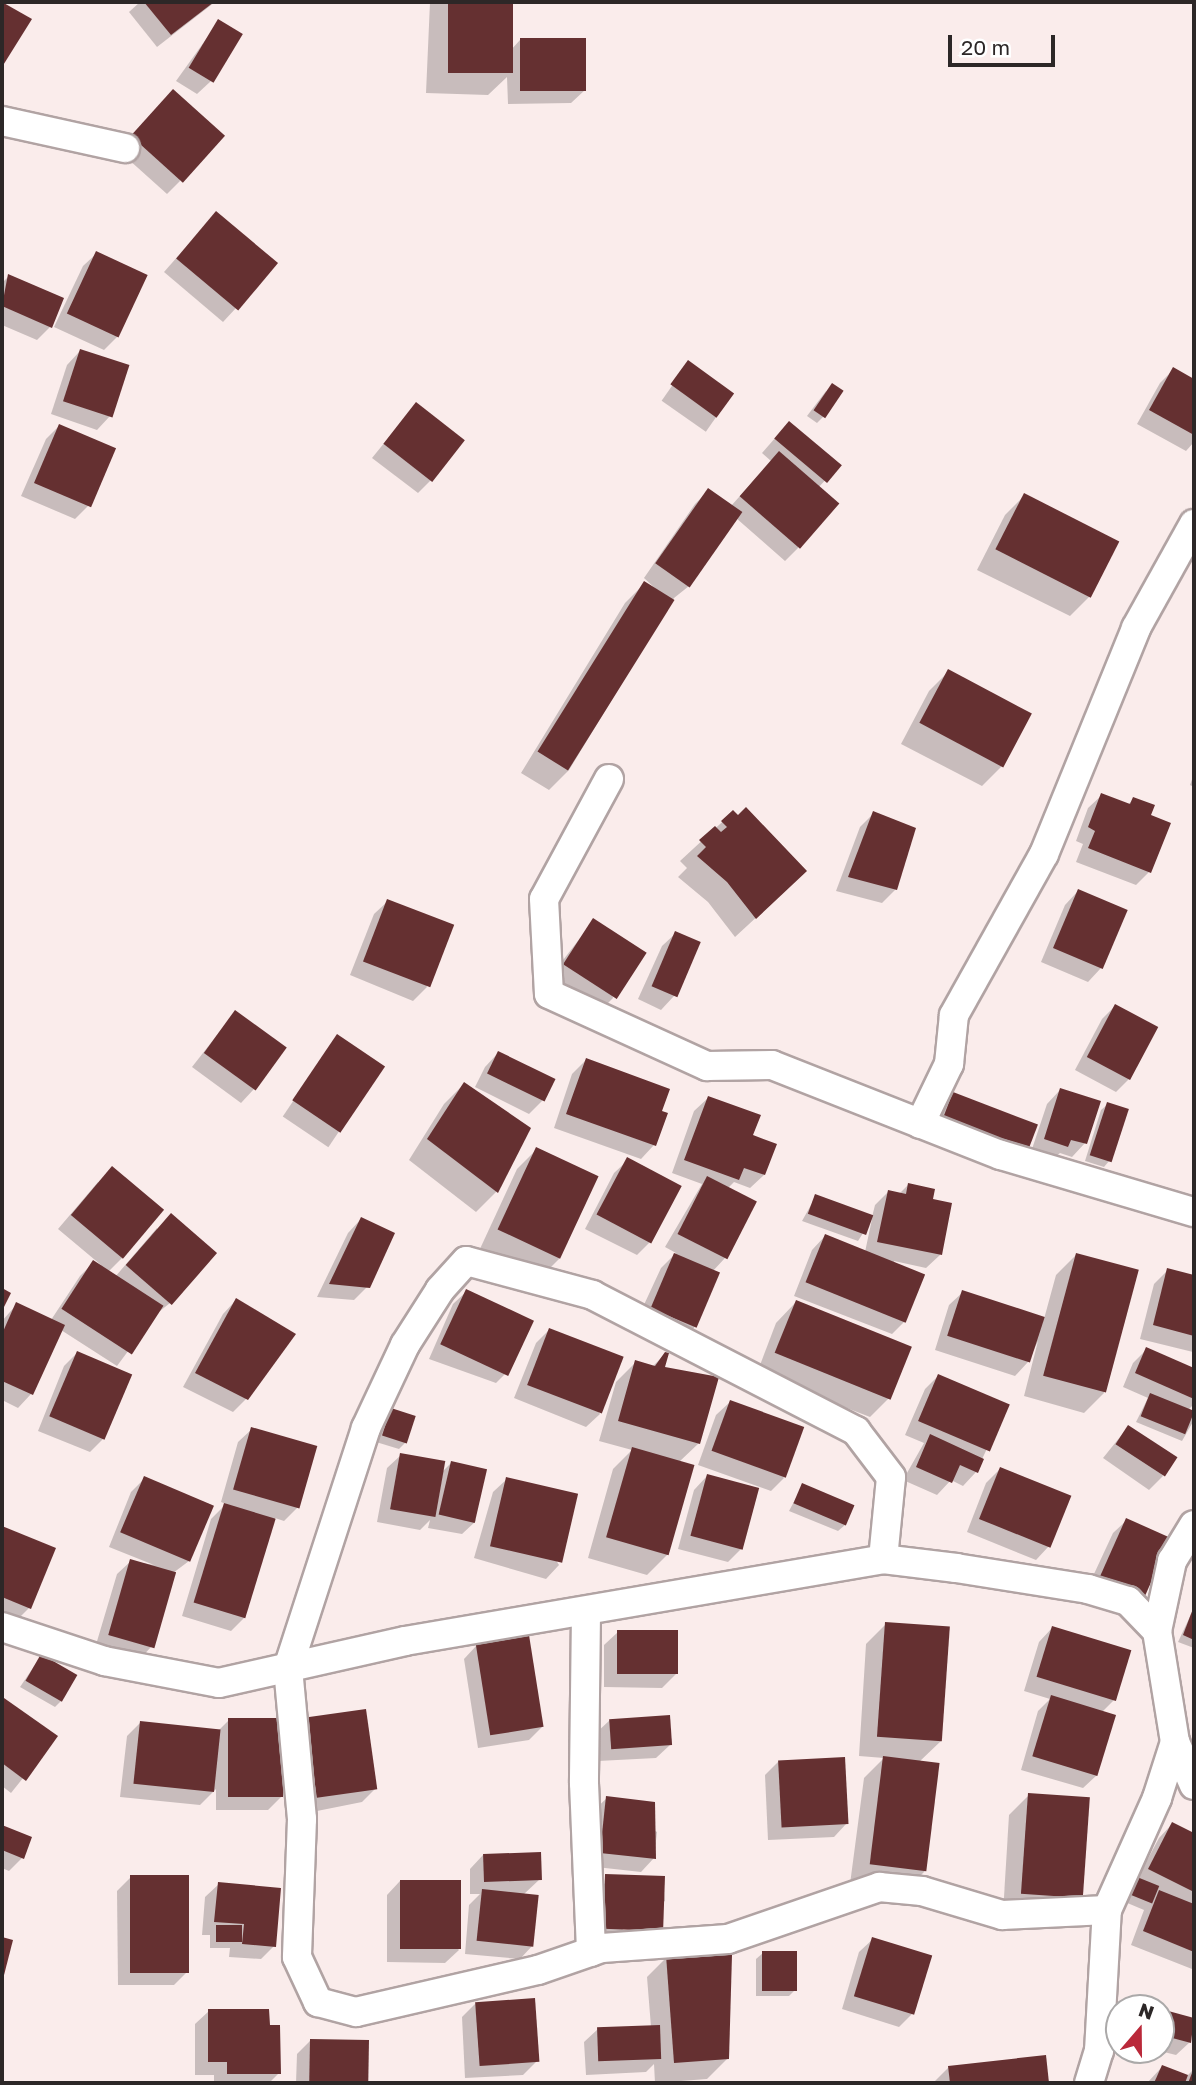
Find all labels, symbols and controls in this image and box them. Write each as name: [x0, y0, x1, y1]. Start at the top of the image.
scale bar: [951, 21, 1058, 65]
text: 20 m: [961, 34, 1010, 60]
north arrow: [1105, 1994, 1175, 2064]
text: N: [1136, 1997, 1157, 2024]

